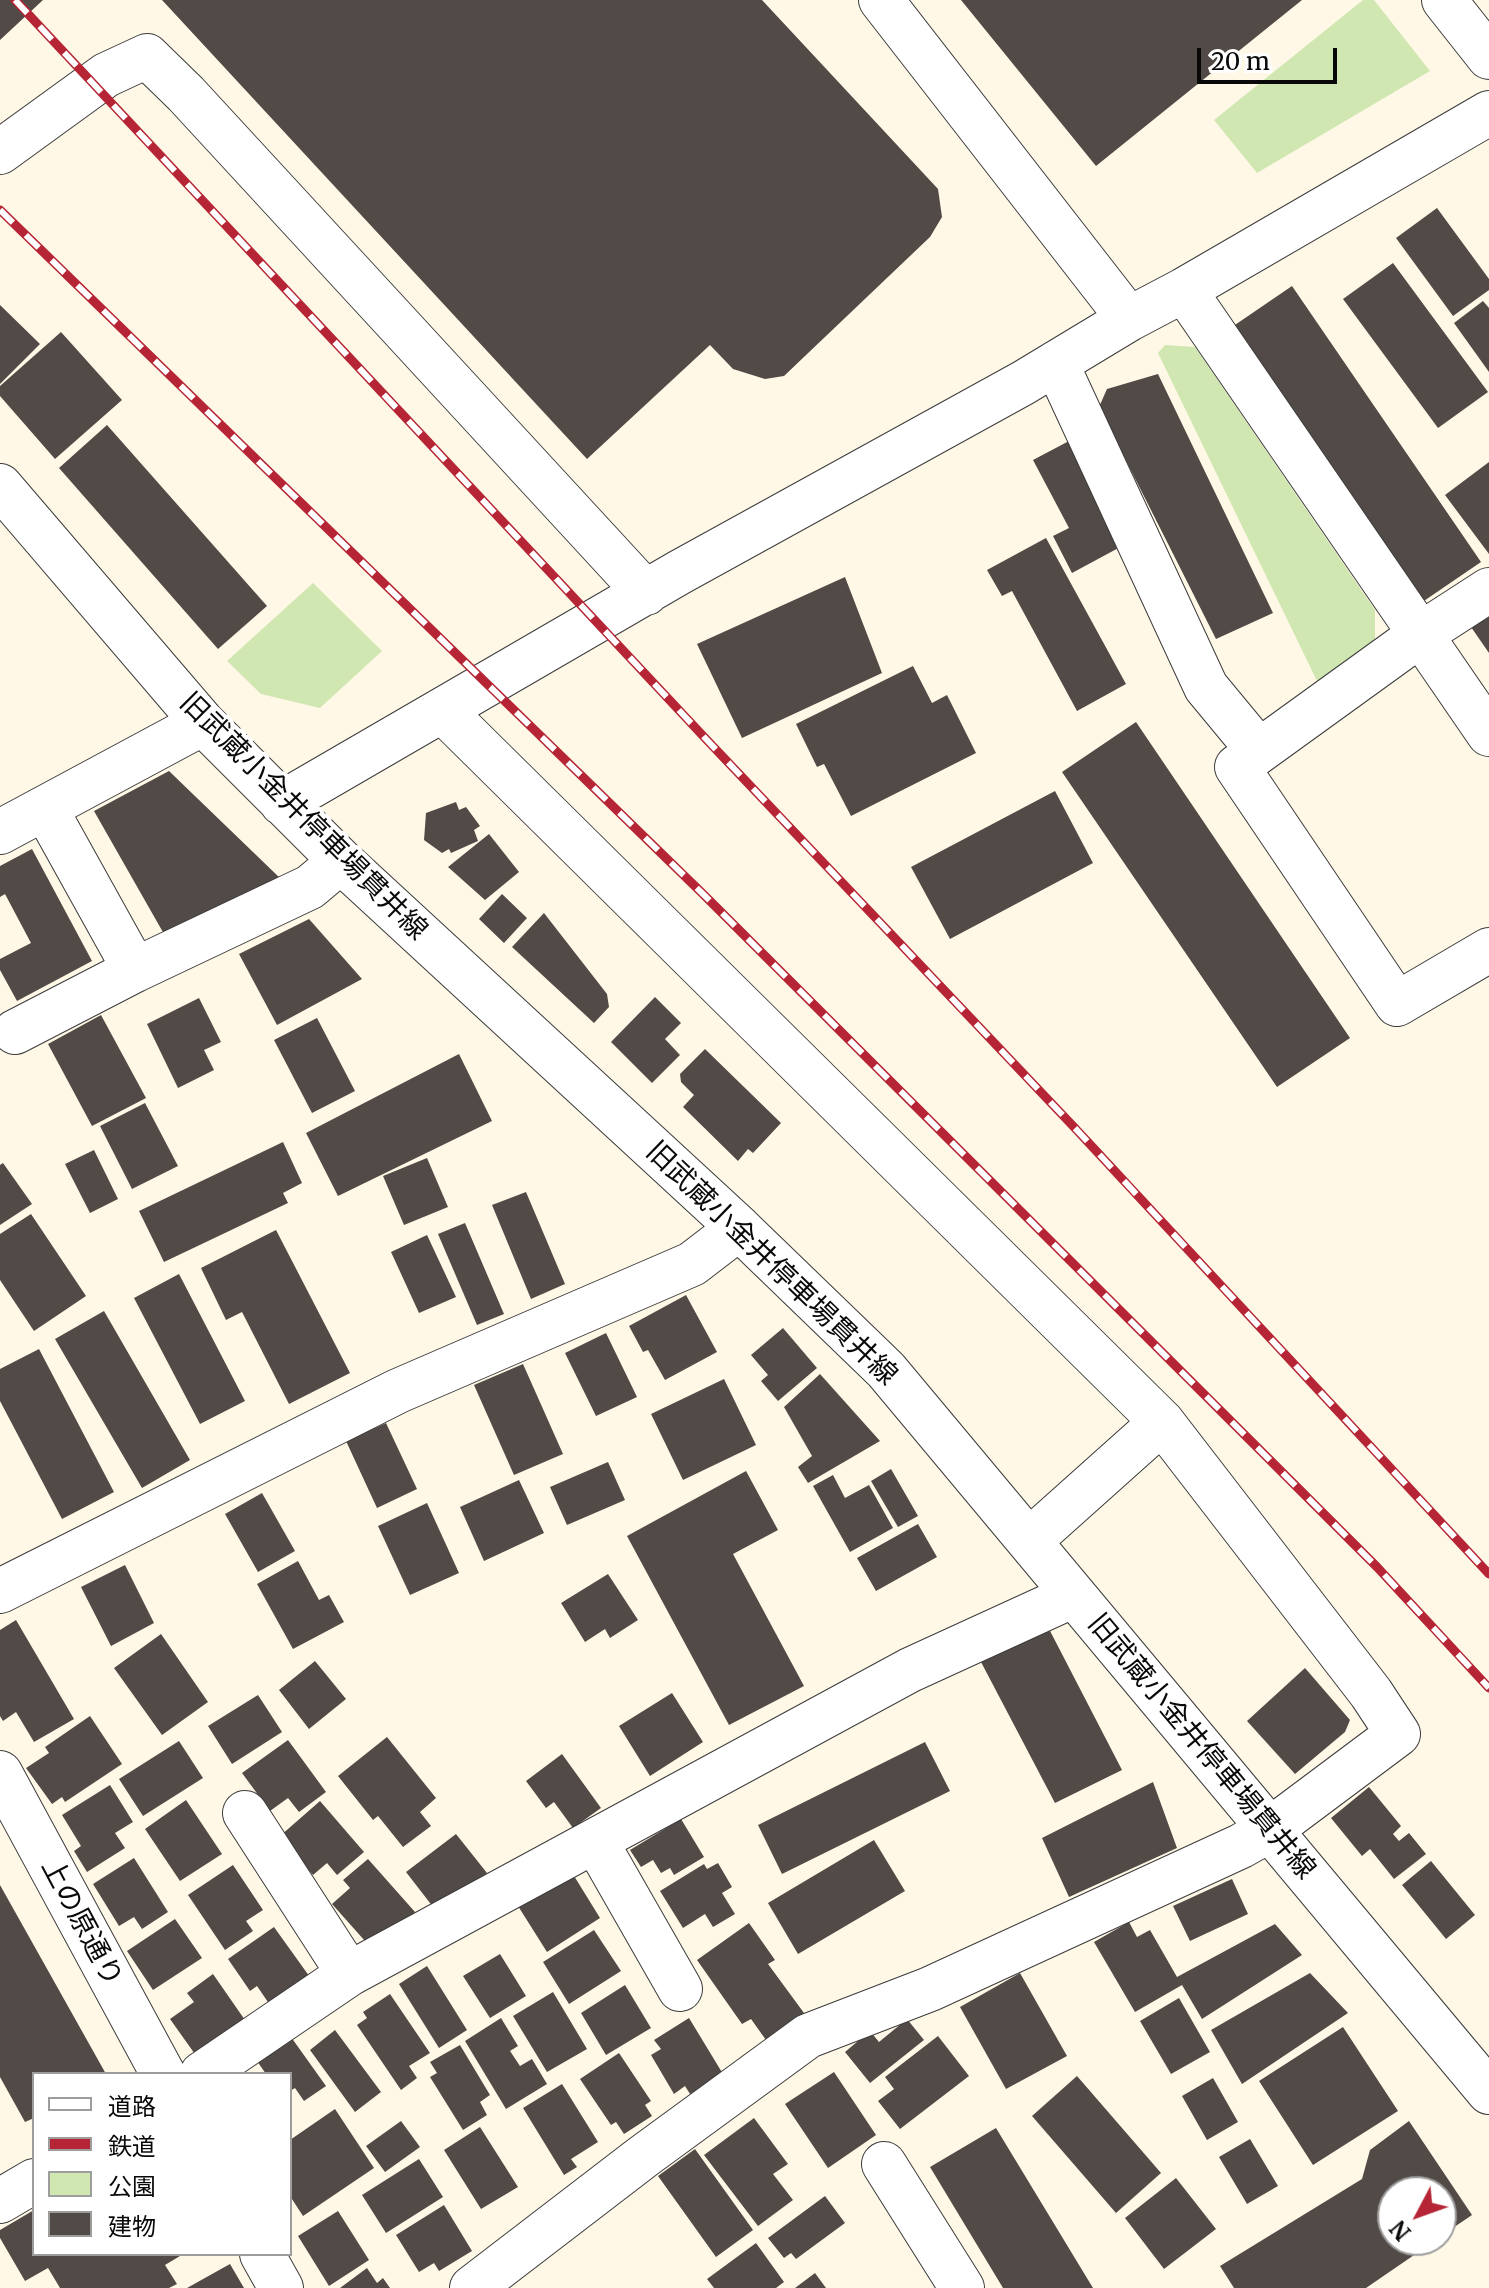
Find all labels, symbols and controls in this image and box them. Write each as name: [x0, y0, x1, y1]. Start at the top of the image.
scale bar: [1201, 32, 1341, 82]
text: 20 m: [1211, 46, 1270, 77]
street label: 旧武蔵小金井停車場貫井線: [172, 686, 434, 948]
street label: 旧武蔵小金井停車場貫井線: [638, 1135, 904, 1393]
street label: 旧武蔵小金井停車場貫井線: [1080, 1608, 1322, 1886]
street label: 上の原通り: [33, 1853, 129, 1993]
legend: [32, 2072, 292, 2256]
text: 道路: [108, 2091, 156, 2122]
text: 鉄道: [108, 2131, 156, 2162]
text: 公園: [108, 2171, 156, 2202]
north arrow: [1377, 2176, 1457, 2256]
text: 建物: [108, 2211, 156, 2242]
text: N: [1384, 2215, 1417, 2246]

